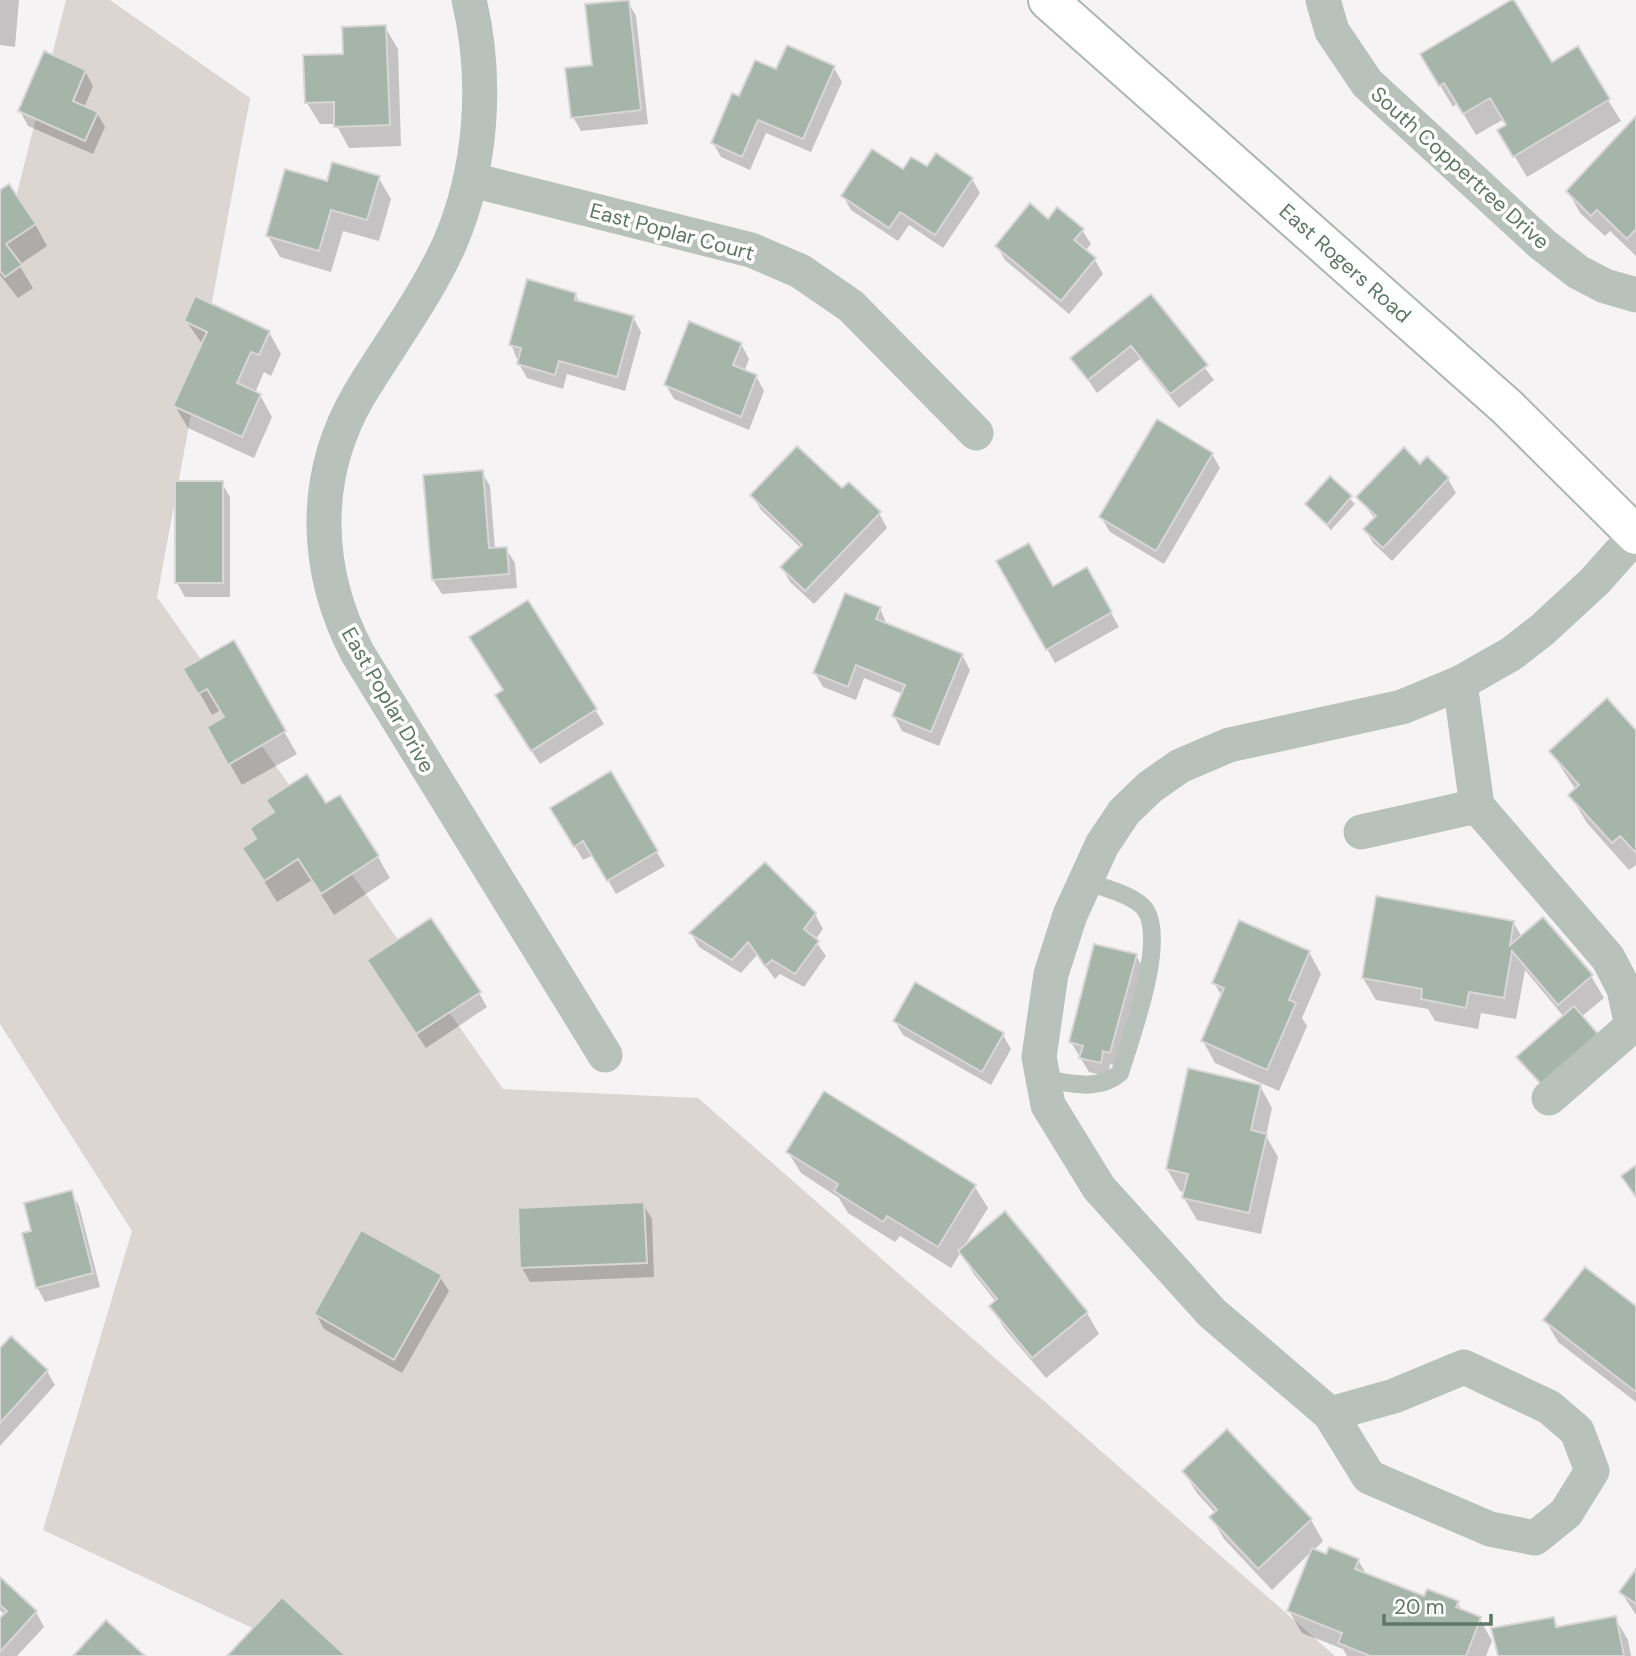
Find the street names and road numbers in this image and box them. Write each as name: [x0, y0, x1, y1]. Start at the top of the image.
street label: South Coppertree Drive: [1365, 80, 1555, 256]
street label: East Poplar Court: [587, 197, 757, 267]
street label: East Rogers Road: [1273, 197, 1417, 329]
street label: East Poplar Drive: [335, 622, 441, 778]

